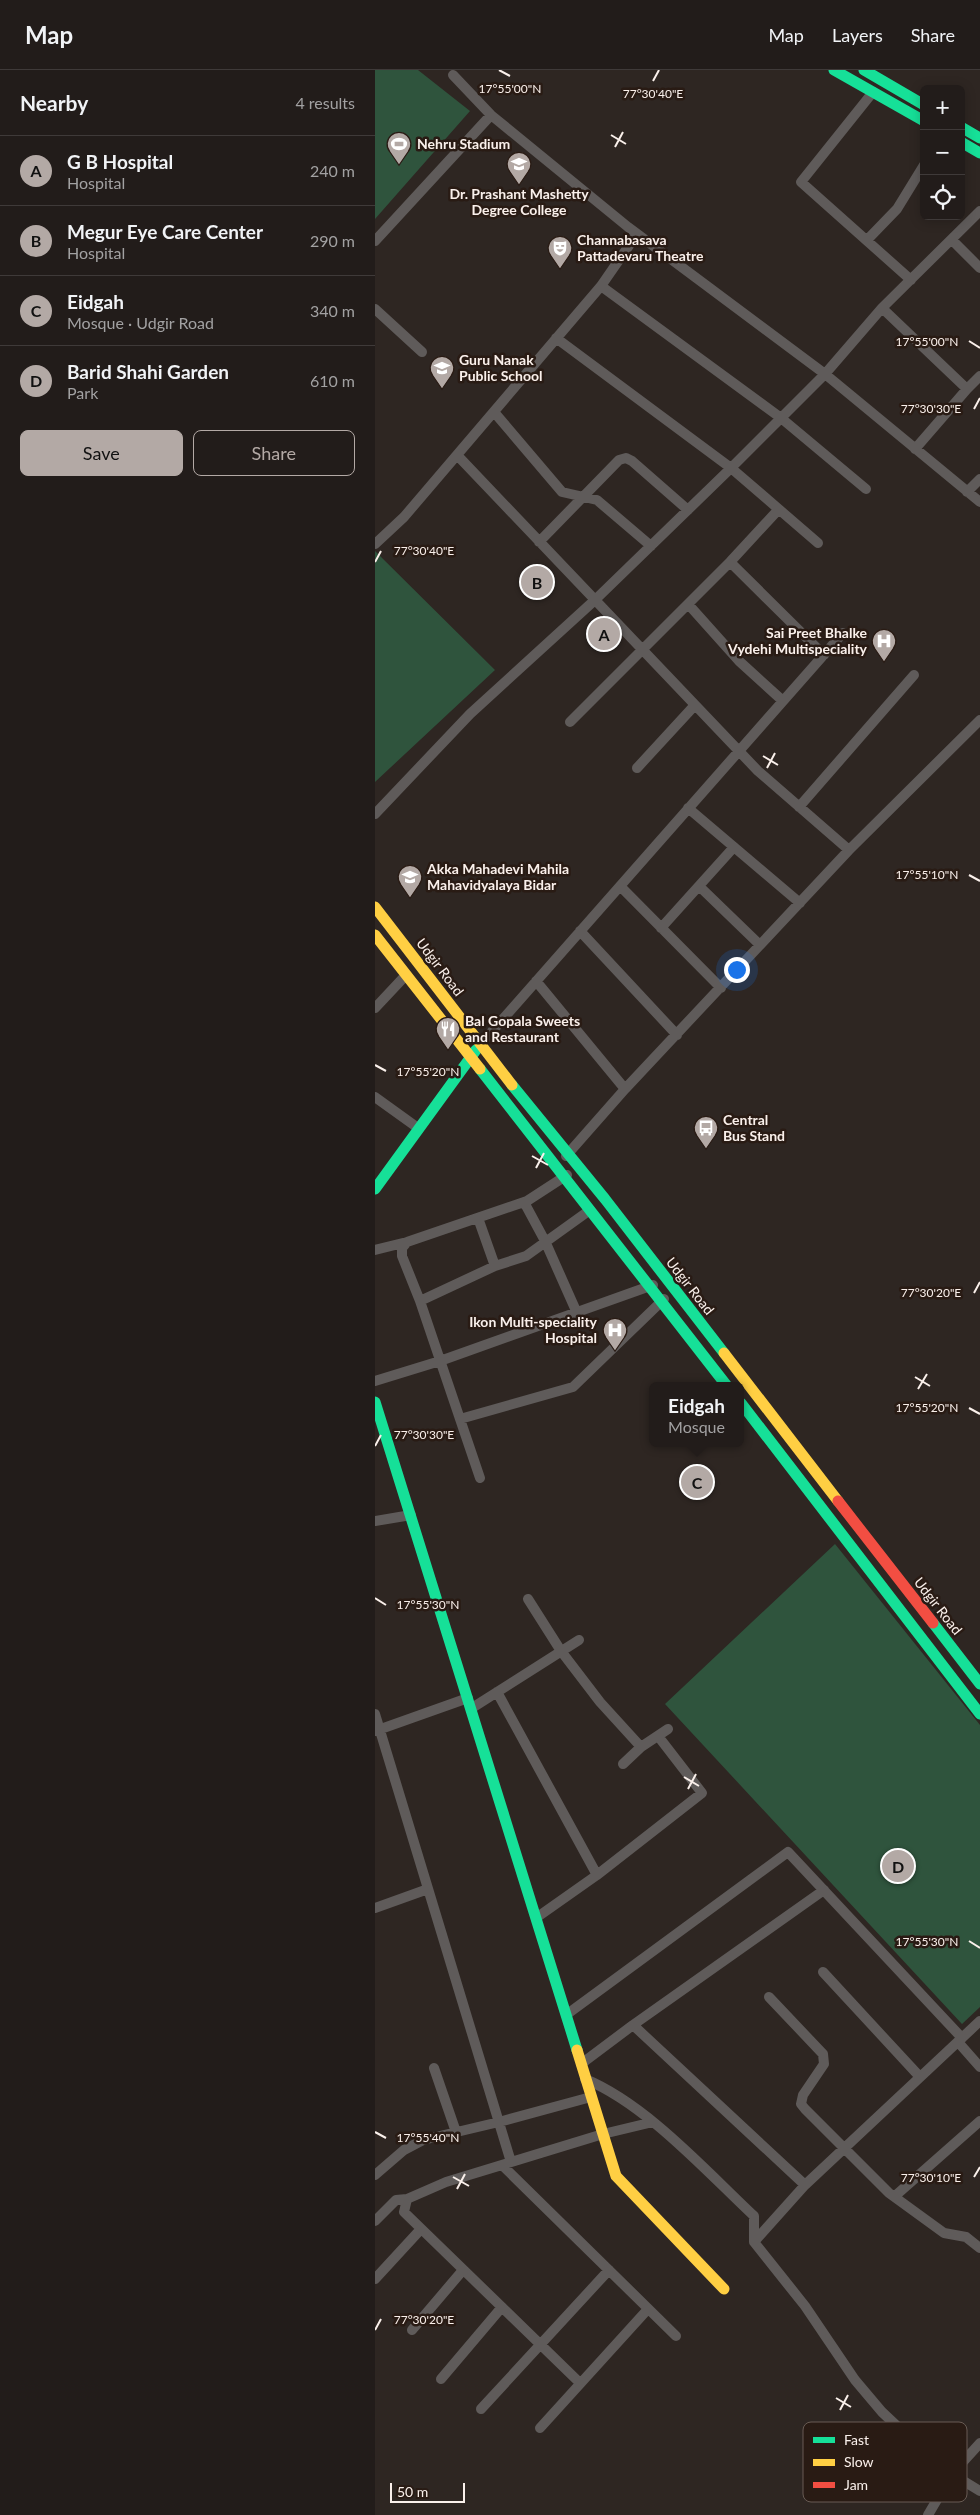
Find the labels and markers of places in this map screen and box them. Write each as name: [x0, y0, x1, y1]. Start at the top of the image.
sports icon: Nehru Stadium: [386, 131, 412, 165]
place label: Nehru Stadium: [417, 135, 510, 152]
school or university icon: Dr. Prashant Mashetty Degree College: [506, 151, 532, 185]
place label: Dr. Prashant Mashetty Degree College: [449, 185, 589, 218]
place label: Channabasava Pattadevaru Theatre: [577, 231, 704, 264]
theatre icon: Channabasava Pattadevaru Theatre: [547, 235, 573, 269]
place label: Guru Nanak Public School: [459, 351, 543, 384]
school or university icon: Guru Nanak Public School: [429, 355, 455, 389]
pin: B: [521, 563, 553, 601]
pin: A: [588, 615, 620, 653]
place label: Sai Preet Bhalke Vydehi Multispeciality: [727, 624, 868, 657]
hospital icon: Sai Preet Bhalke Vydehi Multispeciality: [871, 628, 897, 662]
place label: Akka Mahadevi Mahila Mahavidyalaya Bidar: [426, 860, 569, 893]
school or university icon: Akka Mahadevi Mahila Mahavidyalaya Bidar: [397, 864, 423, 898]
place label: Bal Gopala Sweets and Restaurant: [465, 1012, 580, 1045]
restaurant icon: Bal Gopala Sweets and Restaurant: [435, 1016, 461, 1050]
place label: Central Bus Stand: [723, 1111, 785, 1144]
bus stop icon: Central Bus Stand: [693, 1115, 719, 1149]
place label: Ikon Multi-speciality Hospital: [469, 1313, 598, 1346]
hospital icon: Ikon Multi-speciality Hospital: [602, 1317, 628, 1351]
pin: C: [681, 1463, 713, 1501]
pin: D: [882, 1847, 914, 1885]

